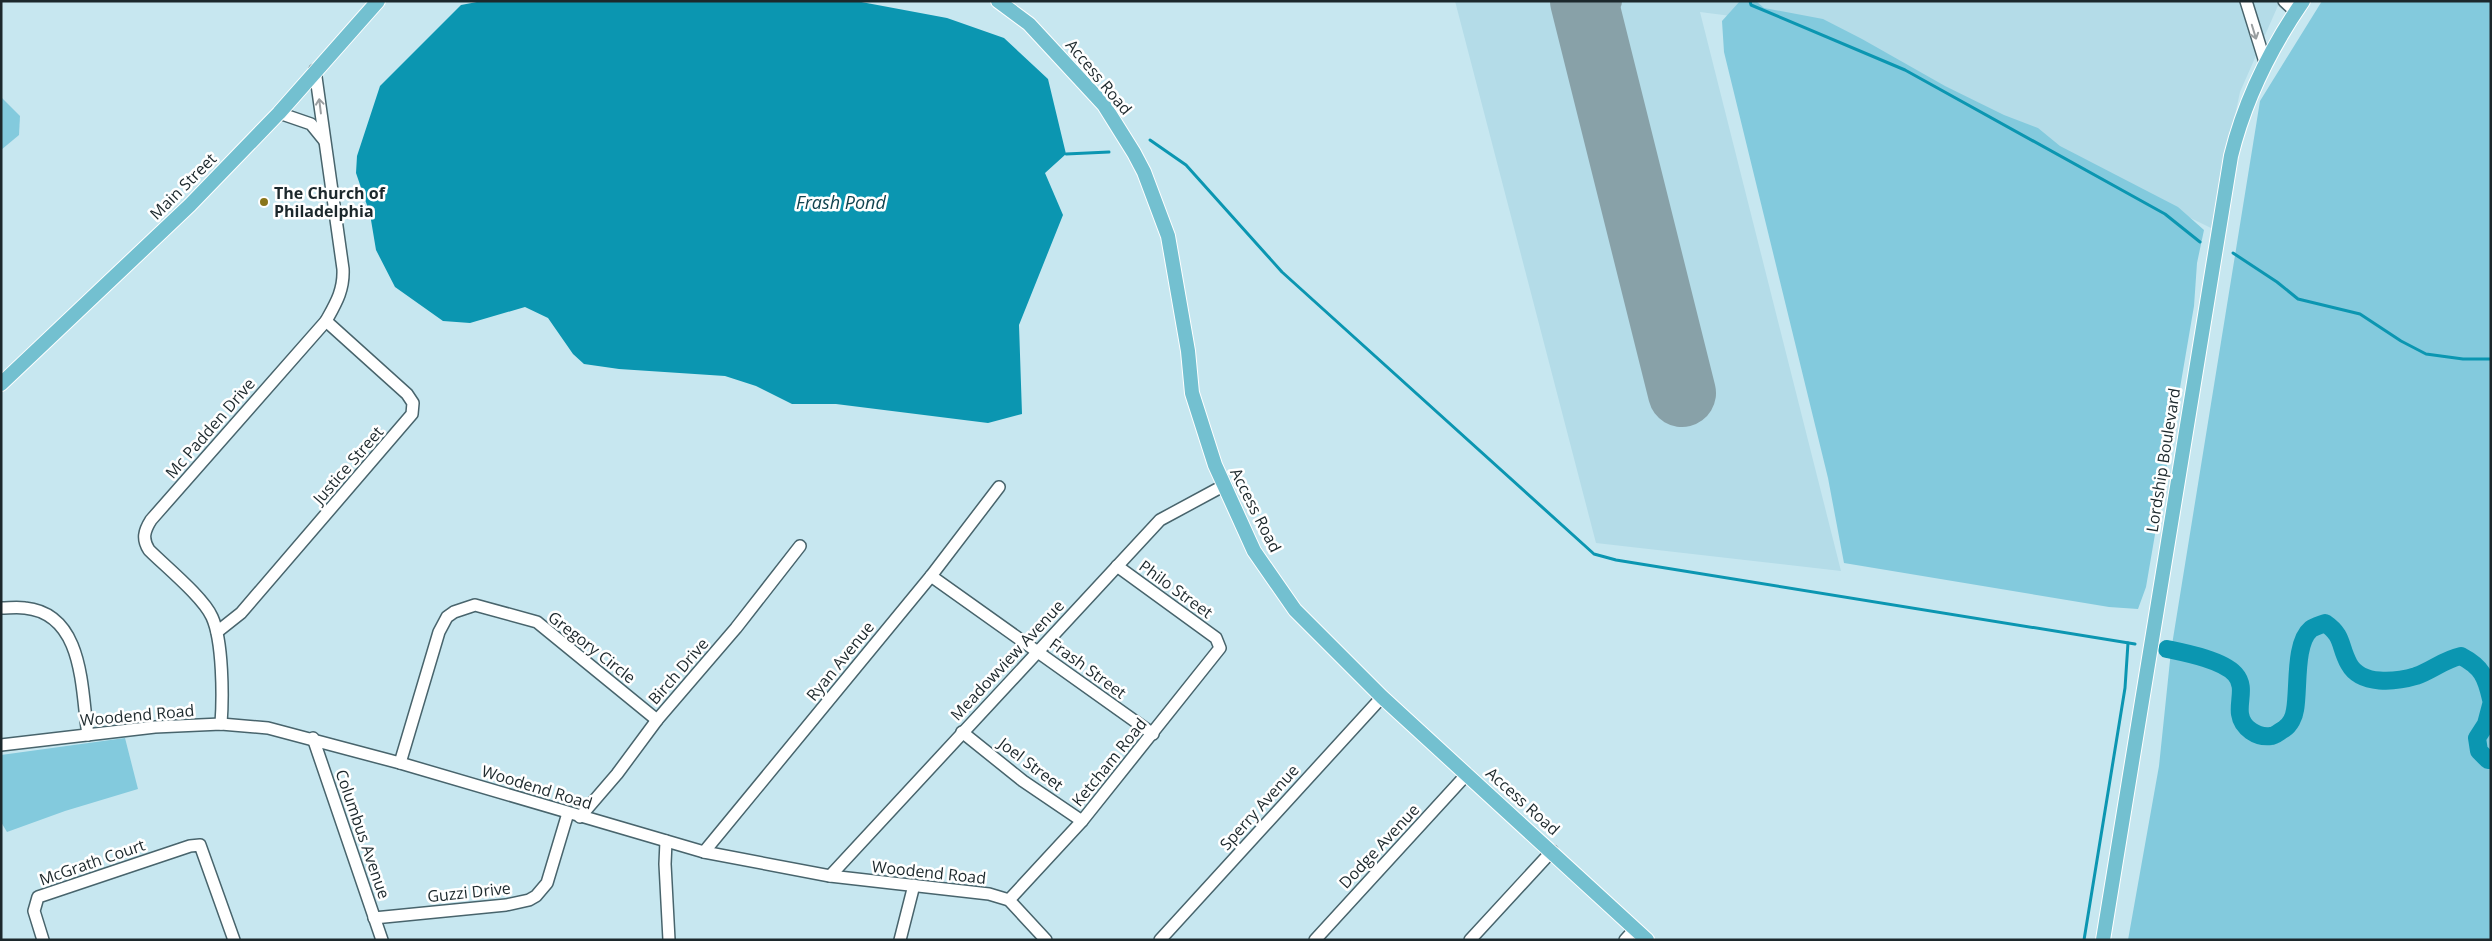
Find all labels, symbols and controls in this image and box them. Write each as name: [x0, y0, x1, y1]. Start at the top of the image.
one-way arrow: [2250, 24, 2260, 40]
street label: Access Road: [1061, 35, 1137, 119]
one-way arrow: [315, 98, 325, 114]
street label: Main Street: [145, 148, 221, 224]
place label: The Church of Philadelphia: [274, 182, 386, 222]
water label: Frash Pond: [796, 190, 886, 214]
marker: The Church of Philadelphia: [258, 196, 270, 208]
street label: Mc Padden Drive: [160, 373, 260, 483]
street label: Lordship Boulevard: [2141, 386, 2185, 534]
street label: Justice Street: [307, 421, 388, 510]
street label: Access Road: [1225, 464, 1287, 556]
street label: Philo Street: [1135, 555, 1217, 623]
street label: Meadowview Avenue: [945, 595, 1069, 725]
street label: Gregory Circle: [544, 606, 640, 688]
street label: Ryan Avenue: [801, 617, 879, 705]
street label: Birch Drive: [643, 633, 713, 709]
street label: Frash Street: [1045, 633, 1131, 704]
street label: Woodend Road: [79, 699, 195, 731]
street label: Ketcham Road: [1066, 713, 1152, 811]
street label: Joel Street: [993, 731, 1068, 796]
street label: Sperry Avenue: [1215, 759, 1303, 855]
street label: Woodend Road: [479, 760, 595, 814]
street label: Access Road: [1481, 762, 1565, 840]
street label: Columbus Avenue: [331, 766, 395, 902]
street label: Dodge Avenue: [1334, 799, 1424, 893]
street label: McGrath Court: [36, 834, 148, 890]
street label: Woodend Road: [871, 855, 987, 889]
street label: Guzzi Drive: [426, 877, 512, 907]

